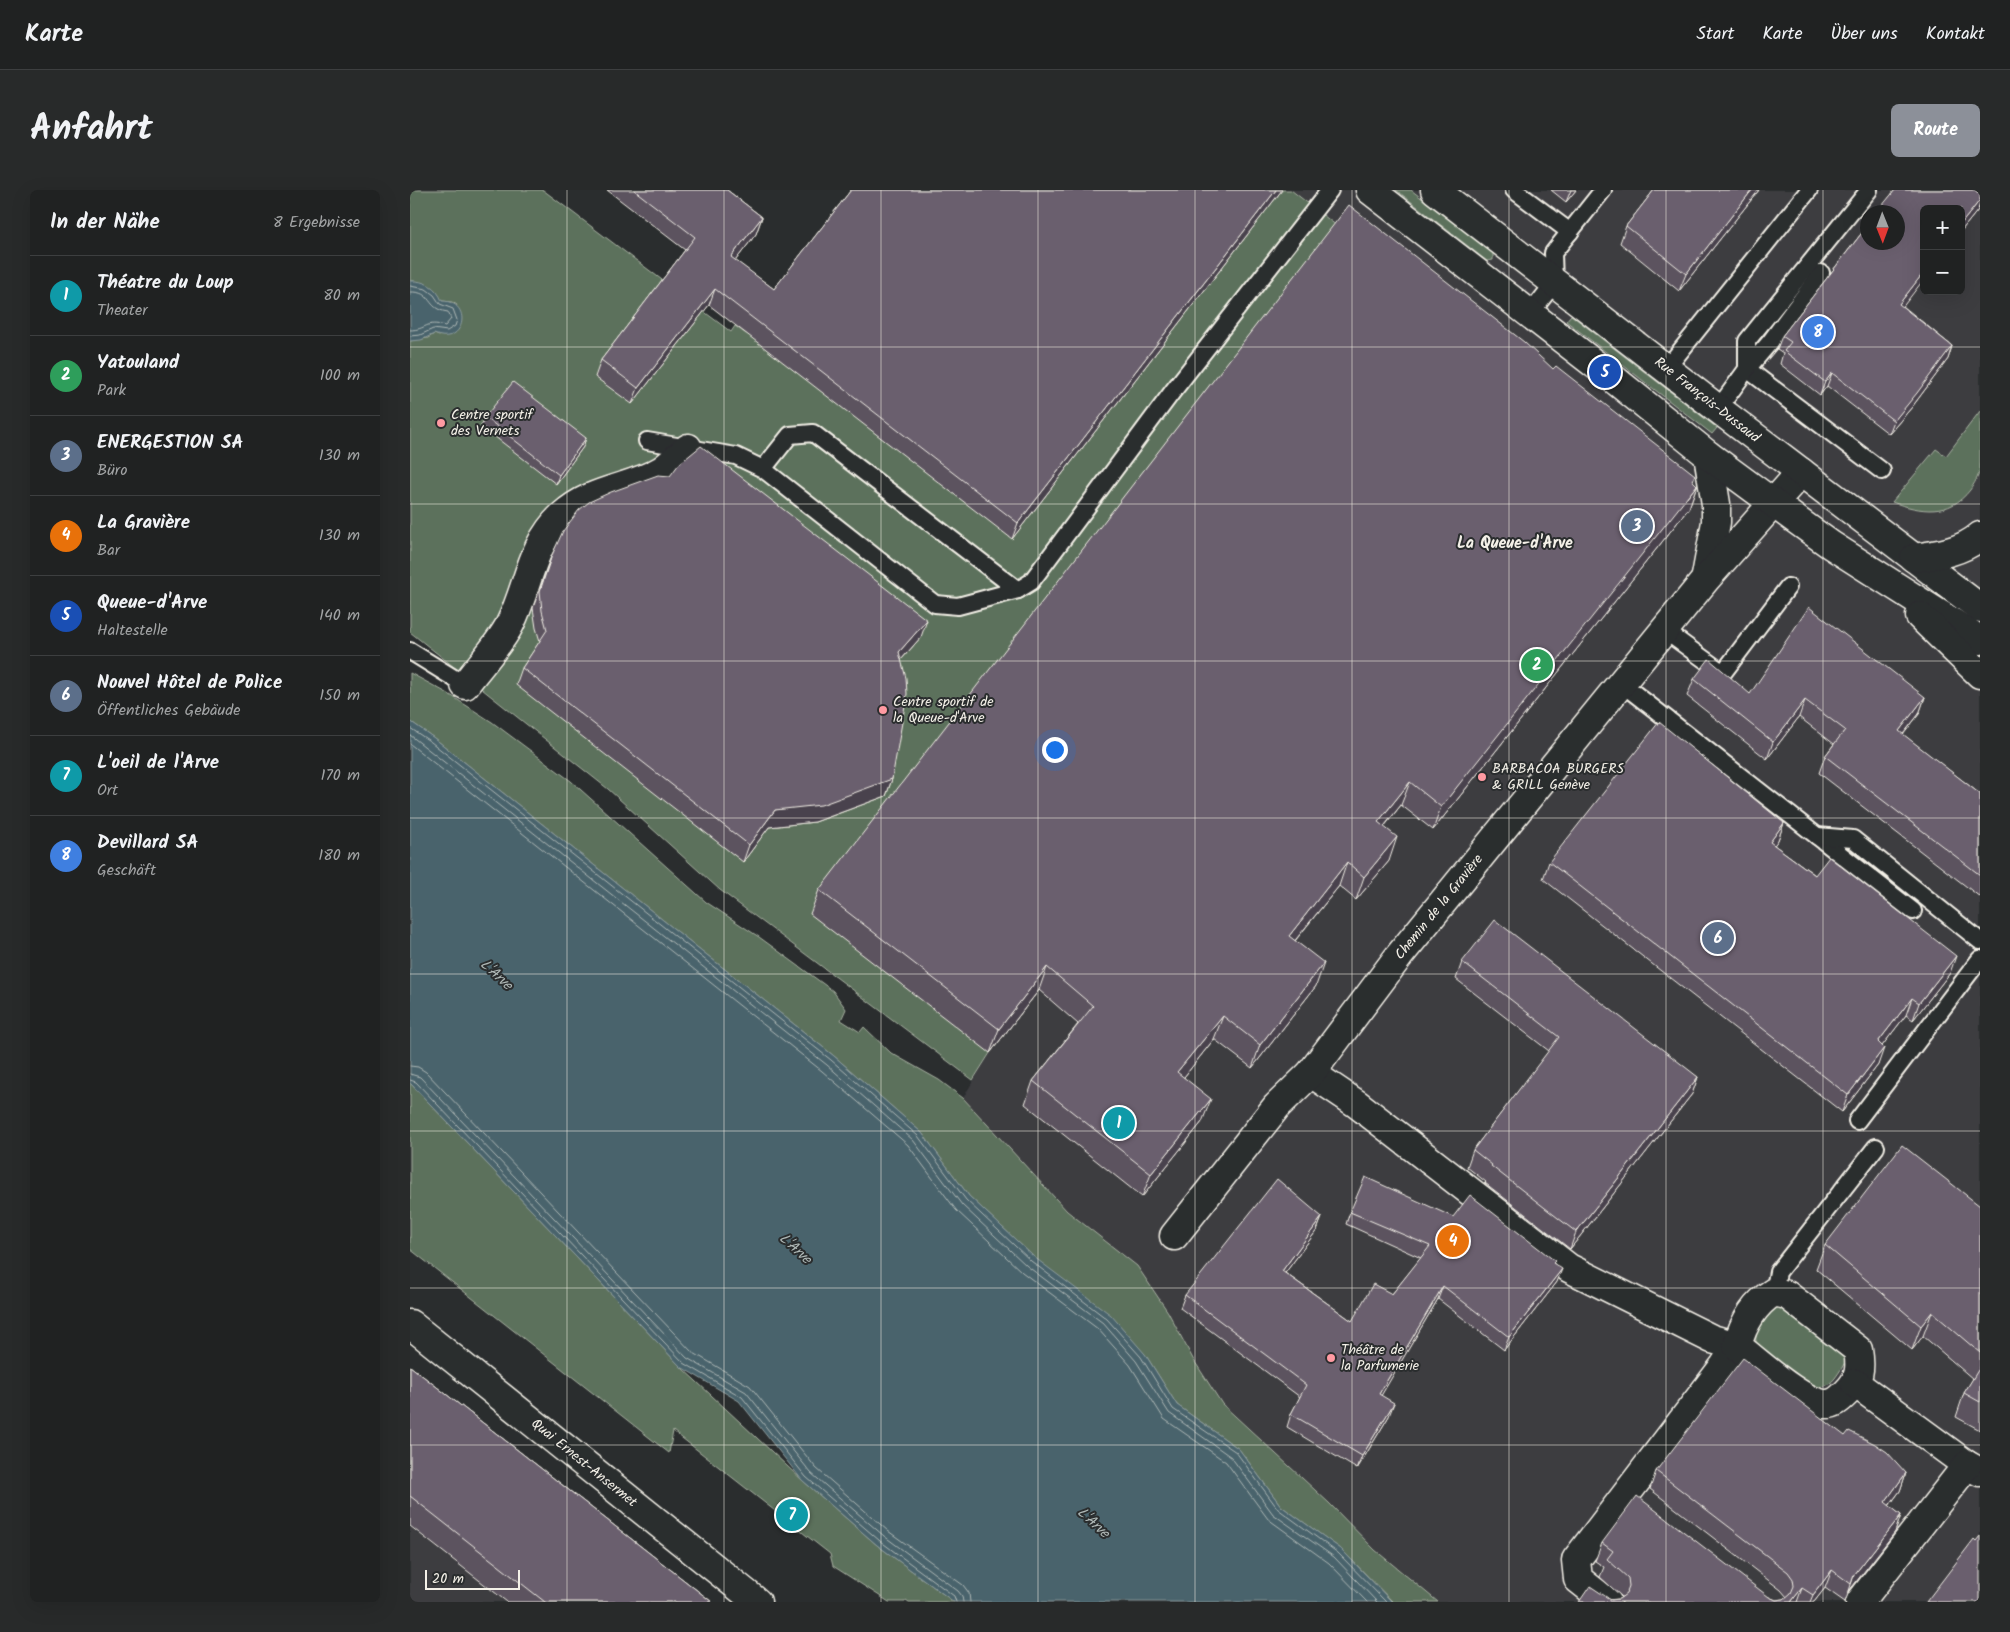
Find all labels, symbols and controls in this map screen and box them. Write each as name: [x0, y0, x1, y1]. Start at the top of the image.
text: Karte: [25, 15, 83, 54]
text: Start: [1696, 20, 1734, 49]
text: Karte: [1762, 20, 1802, 49]
text: Über uns: [1830, 20, 1898, 49]
text: Kontakt: [1926, 20, 1985, 49]
text: Anfahrt: [30, 102, 153, 158]
button: Route: [1891, 104, 1980, 157]
north arrow: [1860, 205, 1905, 250]
map controls: [1920, 205, 1965, 295]
button: +: [1920, 205, 1965, 250]
text: In der Nähe: [50, 206, 160, 239]
text: 8 Ergebnisse: [273, 210, 360, 235]
button: −: [1920, 250, 1965, 295]
text: Théatre du Loup: [97, 268, 234, 298]
text: 1: [64, 283, 68, 308]
text: 80 m: [323, 283, 360, 308]
text: Theater: [97, 298, 148, 323]
pin: 8: [1802, 313, 1834, 351]
text: Yatouland: [97, 348, 179, 378]
street label: Rue François-Dussaud: [1649, 352, 1765, 449]
pin: 5: [1589, 353, 1621, 391]
text: 2: [61, 363, 71, 388]
text: 100 m: [320, 363, 360, 388]
text: Park: [97, 378, 126, 403]
place label: Centre sportif des Vernets: [451, 404, 534, 442]
marker: Centre sportif des Vernets: [435, 417, 447, 429]
text: ENERGESTION SA: [97, 428, 243, 458]
text: 3: [62, 443, 70, 468]
text: 130 m: [319, 443, 360, 468]
text: Büro: [97, 458, 127, 483]
pin: 3: [1621, 507, 1653, 545]
text: La Gravière: [97, 508, 190, 538]
text: 4: [62, 523, 70, 548]
text: 130 m: [319, 523, 360, 548]
district label: La Queue-d'Arve: [1457, 531, 1573, 556]
text: Bar: [97, 538, 120, 563]
text: Queue-d'Arve: [97, 588, 207, 618]
text: 5: [62, 603, 70, 628]
text: 140 m: [319, 603, 360, 628]
text: Haltestelle: [97, 618, 168, 643]
pin: 2: [1521, 646, 1553, 684]
text: Nouvel Hôtel de Police: [97, 668, 282, 698]
text: 6: [62, 683, 70, 708]
text: 150 m: [319, 683, 360, 708]
place label: Centre sportif de la Queue-d'Arve: [893, 691, 994, 729]
text: Öffentliches Gebäude: [97, 698, 240, 723]
marker: Centre sportif de la Queue-d'Arve: [877, 704, 889, 716]
your location: [1042, 737, 1068, 763]
text: L'oeil de l'Arve: [97, 748, 219, 778]
place label: BARBACOA BURGERS & GRILL Genève: [1492, 758, 1625, 796]
text: 7: [62, 763, 70, 788]
text: 170 m: [320, 763, 360, 788]
marker: BARBACOA BURGERS & GRILL Genève: [1476, 771, 1488, 783]
text: Ort: [97, 778, 118, 803]
text: Devillard SA: [97, 828, 199, 858]
text: 8: [61, 843, 71, 868]
text: 180 m: [318, 843, 360, 868]
street label: Chemin de la Gravière: [1389, 849, 1489, 965]
text: Geschäft: [97, 858, 156, 883]
pin: 6: [1702, 919, 1734, 957]
water label: L'Arve: [474, 953, 519, 997]
pin: 1: [1103, 1104, 1135, 1142]
pin: 4: [1437, 1222, 1469, 1260]
water label: L'Arve: [773, 1227, 818, 1271]
place label: Théâtre de la Parfumerie: [1341, 1339, 1420, 1377]
marker: Théâtre de la Parfumerie: [1325, 1352, 1337, 1364]
street label: Quai Ernest-Ansermet: [526, 1413, 642, 1513]
pin: 7: [776, 1496, 808, 1534]
water label: L'Arve: [1071, 1501, 1116, 1545]
scale bar: [425, 1567, 520, 1590]
text: 20 m: [432, 1568, 464, 1590]

